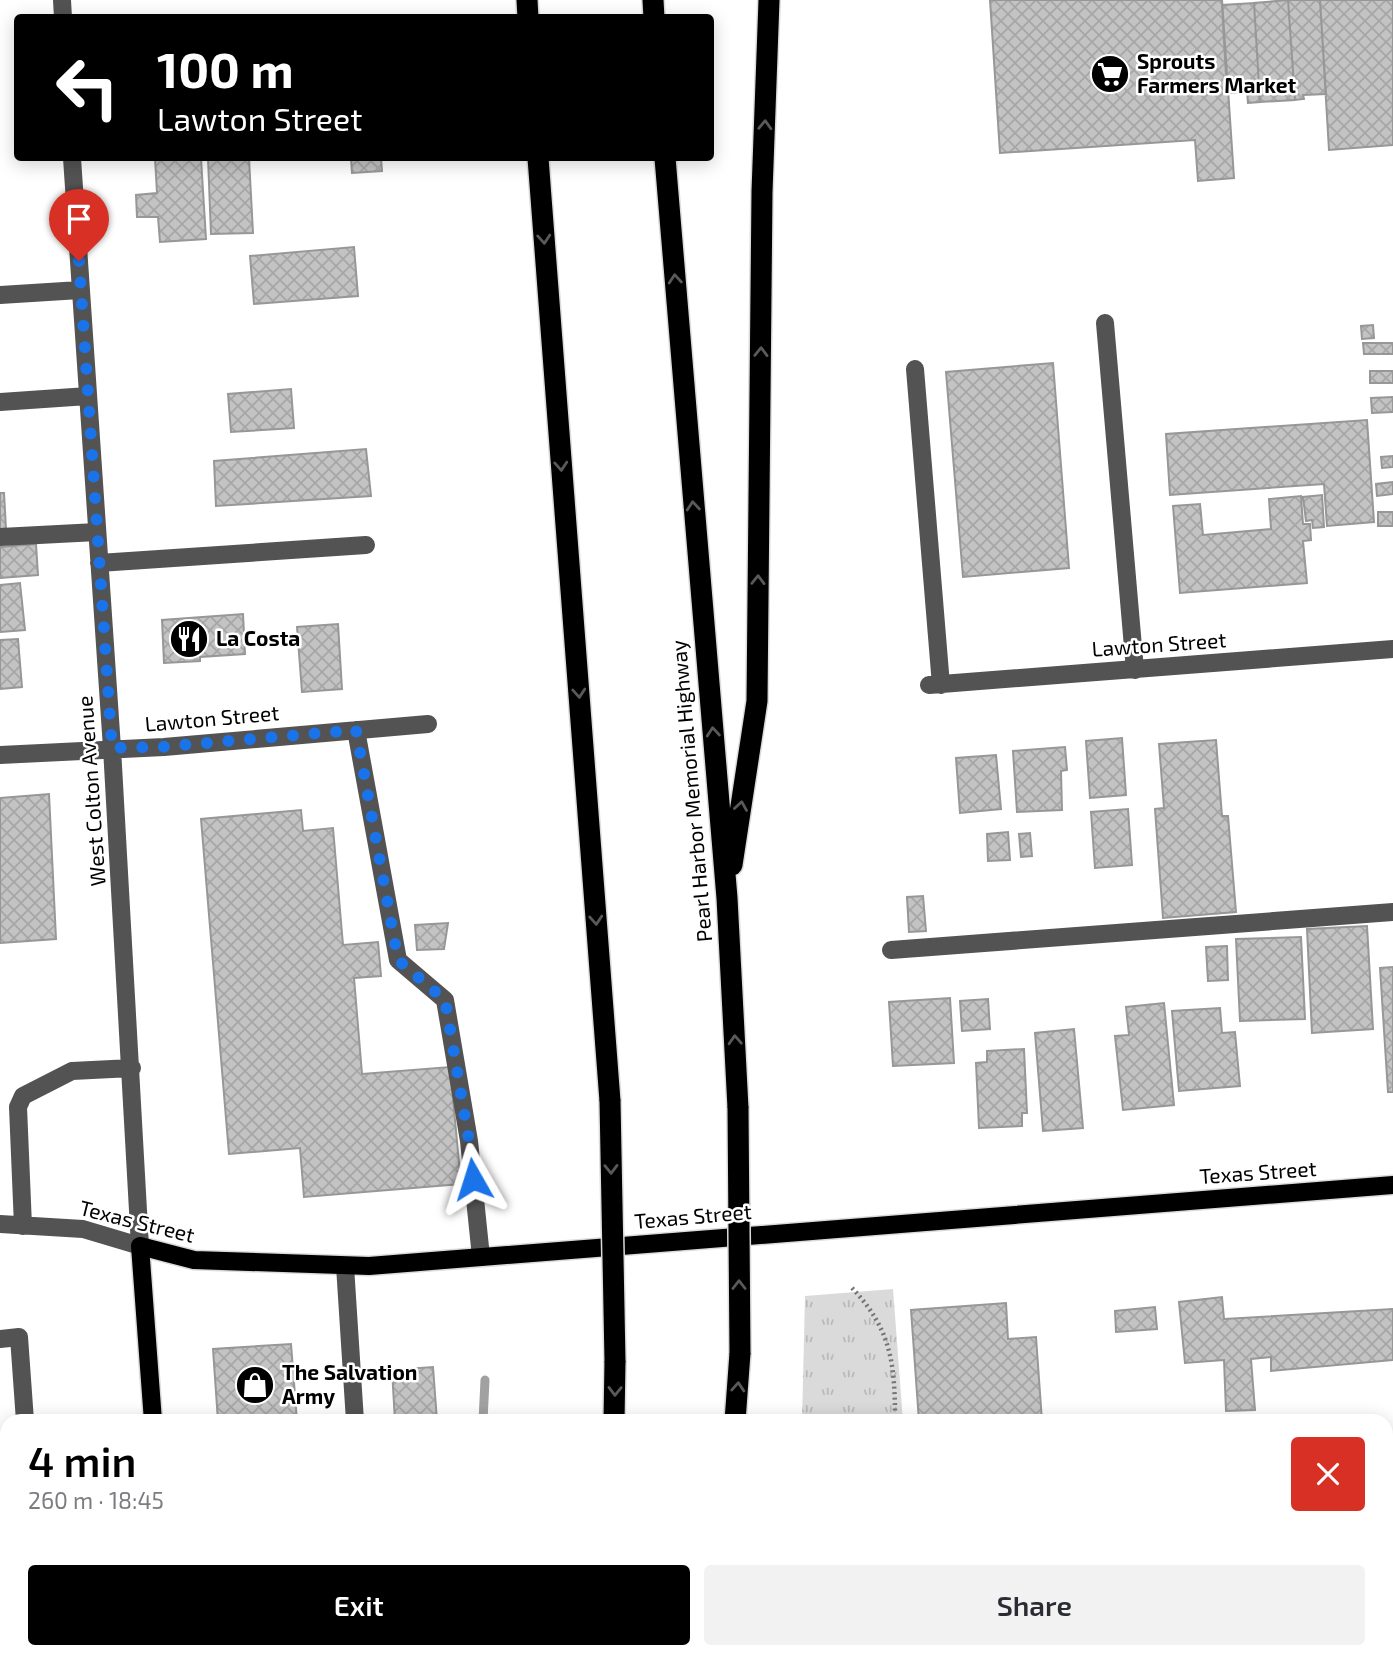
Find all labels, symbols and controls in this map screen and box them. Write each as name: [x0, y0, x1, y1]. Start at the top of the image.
text: 100 m: [157, 39, 294, 98]
icon: left: [42, 42, 133, 133]
place label: Sprouts Farmers Market: [1137, 48, 1297, 97]
supermarket icon: Sprouts Farmers Market: [1089, 53, 1131, 95]
text: Lawton Street: [157, 99, 362, 137]
one-way arrow: [757, 119, 772, 130]
pin: [49, 189, 109, 261]
icon: arrive: [60, 200, 98, 238]
one-way arrow: [536, 234, 551, 245]
one-way arrow: [668, 273, 683, 284]
one-way arrow: [753, 347, 768, 358]
one-way arrow: [554, 461, 569, 472]
one-way arrow: [686, 500, 701, 511]
one-way arrow: [751, 574, 766, 585]
restaurant icon: La Costa: [168, 618, 210, 660]
place label: La Costa: [216, 625, 300, 650]
street label: Lawton Street: [1091, 626, 1227, 661]
street label: Pearl Harbor Memorial Highway: [665, 639, 716, 943]
one-way arrow: [571, 688, 586, 699]
street label: West Colton Avenue: [71, 695, 110, 887]
street label: Lawton Street: [144, 699, 280, 736]
one-way arrow: [706, 726, 721, 737]
one-way arrow: [733, 800, 748, 812]
one-way arrow: [588, 915, 603, 926]
one-way arrow: [727, 1034, 742, 1045]
position arrow: [436, 1142, 510, 1216]
street label: Texas Street: [1198, 1155, 1317, 1188]
one-way arrow: [603, 1164, 619, 1175]
street label: Texas Street: [77, 1194, 197, 1247]
street label: Texas Street: [633, 1198, 752, 1233]
one-way arrow: [731, 1279, 747, 1290]
place label: The Salvation Army: [282, 1359, 417, 1409]
shop icon: The Salvation Army: [234, 1364, 276, 1406]
one-way arrow: [730, 1381, 745, 1392]
one-way arrow: [607, 1386, 622, 1397]
text: 4 min: [28, 1435, 137, 1485]
button: close: [1291, 1437, 1365, 1511]
text: 260 m · 18:45: [28, 1486, 164, 1514]
button: Exit: [28, 1565, 690, 1645]
button: Share: [704, 1565, 1365, 1645]

